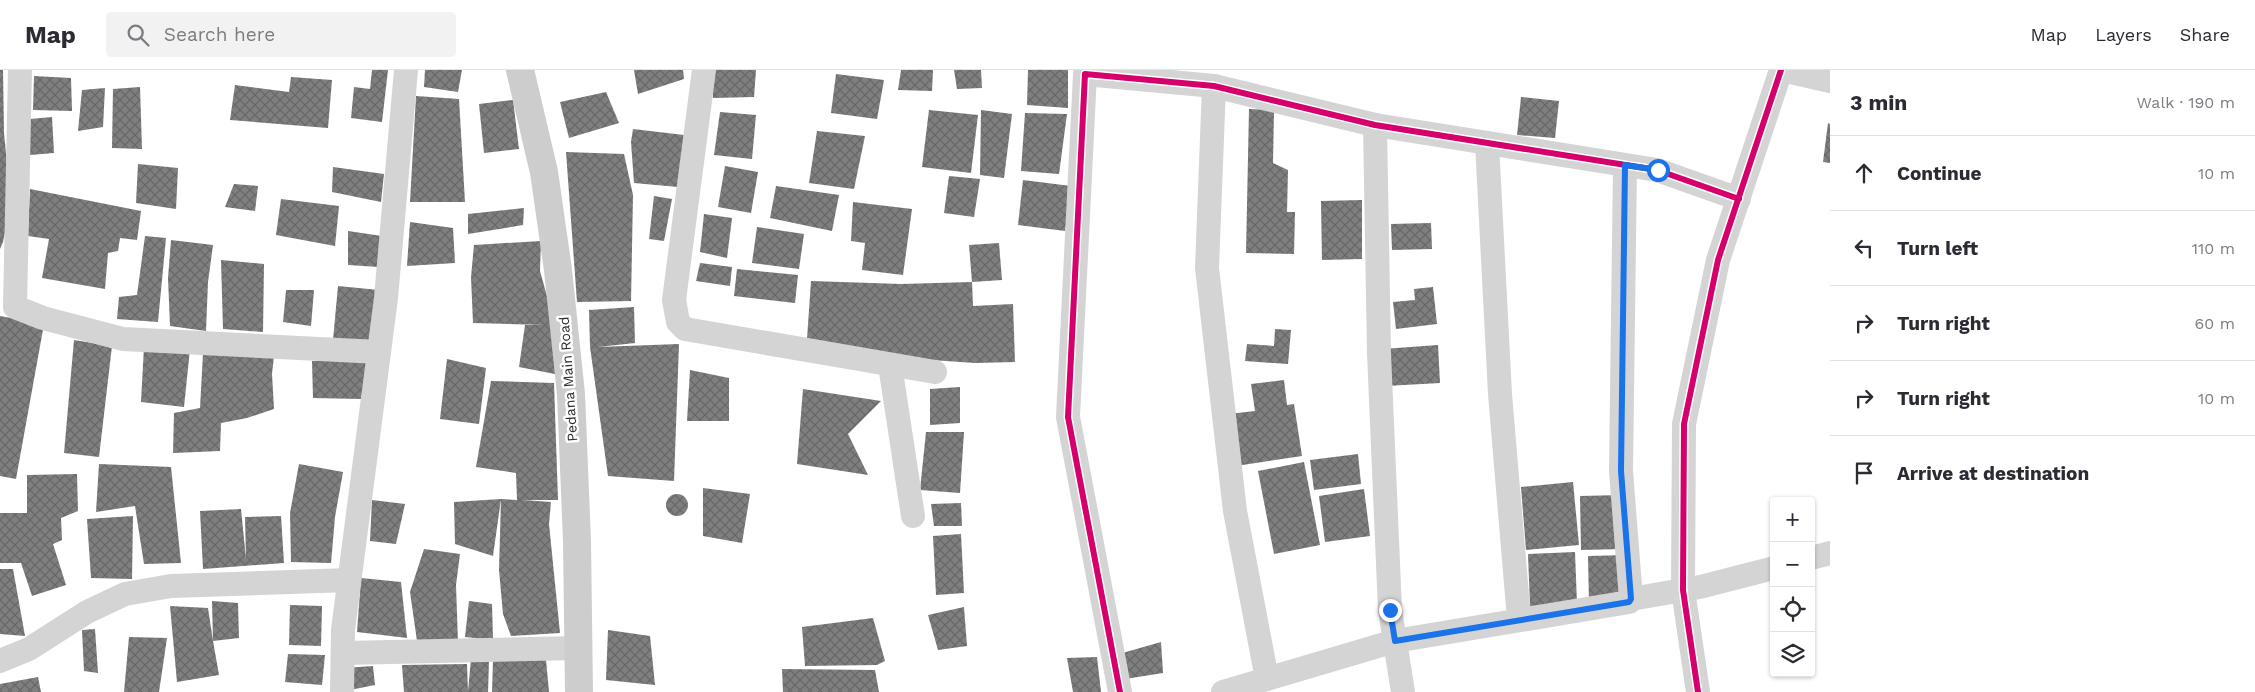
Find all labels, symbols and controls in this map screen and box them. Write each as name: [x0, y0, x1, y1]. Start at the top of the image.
search box: [106, 12, 456, 57]
text: Map: [25, 21, 76, 49]
icon: search: [124, 21, 152, 49]
text: Search here: [164, 23, 275, 46]
text: Map: [2030, 24, 2067, 45]
text: Layers: [2095, 24, 2152, 45]
text: Share: [2180, 24, 2230, 45]
text: 3 min: [1850, 90, 1907, 115]
text: Walk · 190 m: [2137, 93, 2235, 112]
route start: [1647, 159, 1670, 182]
icon: ahead: [1850, 159, 1878, 187]
text: Continue: [1897, 162, 1981, 185]
text: 10 m: [2198, 164, 2235, 183]
icon: left: [1850, 234, 1878, 262]
text: Turn left: [1897, 237, 1978, 260]
text: 110 m: [2192, 239, 2235, 258]
icon: right: [1850, 309, 1878, 337]
text: Turn right: [1897, 312, 1990, 335]
text: 60 m: [2195, 314, 2235, 333]
street label: Pedana Main Road: [556, 316, 580, 442]
icon: right: [1850, 384, 1878, 412]
text: Turn right: [1897, 387, 1990, 410]
text: 10 m: [2198, 389, 2235, 408]
icon: arrive: [1850, 459, 1878, 487]
text: Arrive at destination: [1897, 462, 2089, 485]
map controls: [1770, 497, 1815, 677]
button: +: [1770, 497, 1815, 542]
button: −: [1770, 542, 1815, 587]
button: locate: [1770, 587, 1815, 632]
route end: [1379, 599, 1402, 622]
button: layers: [1770, 632, 1815, 677]

